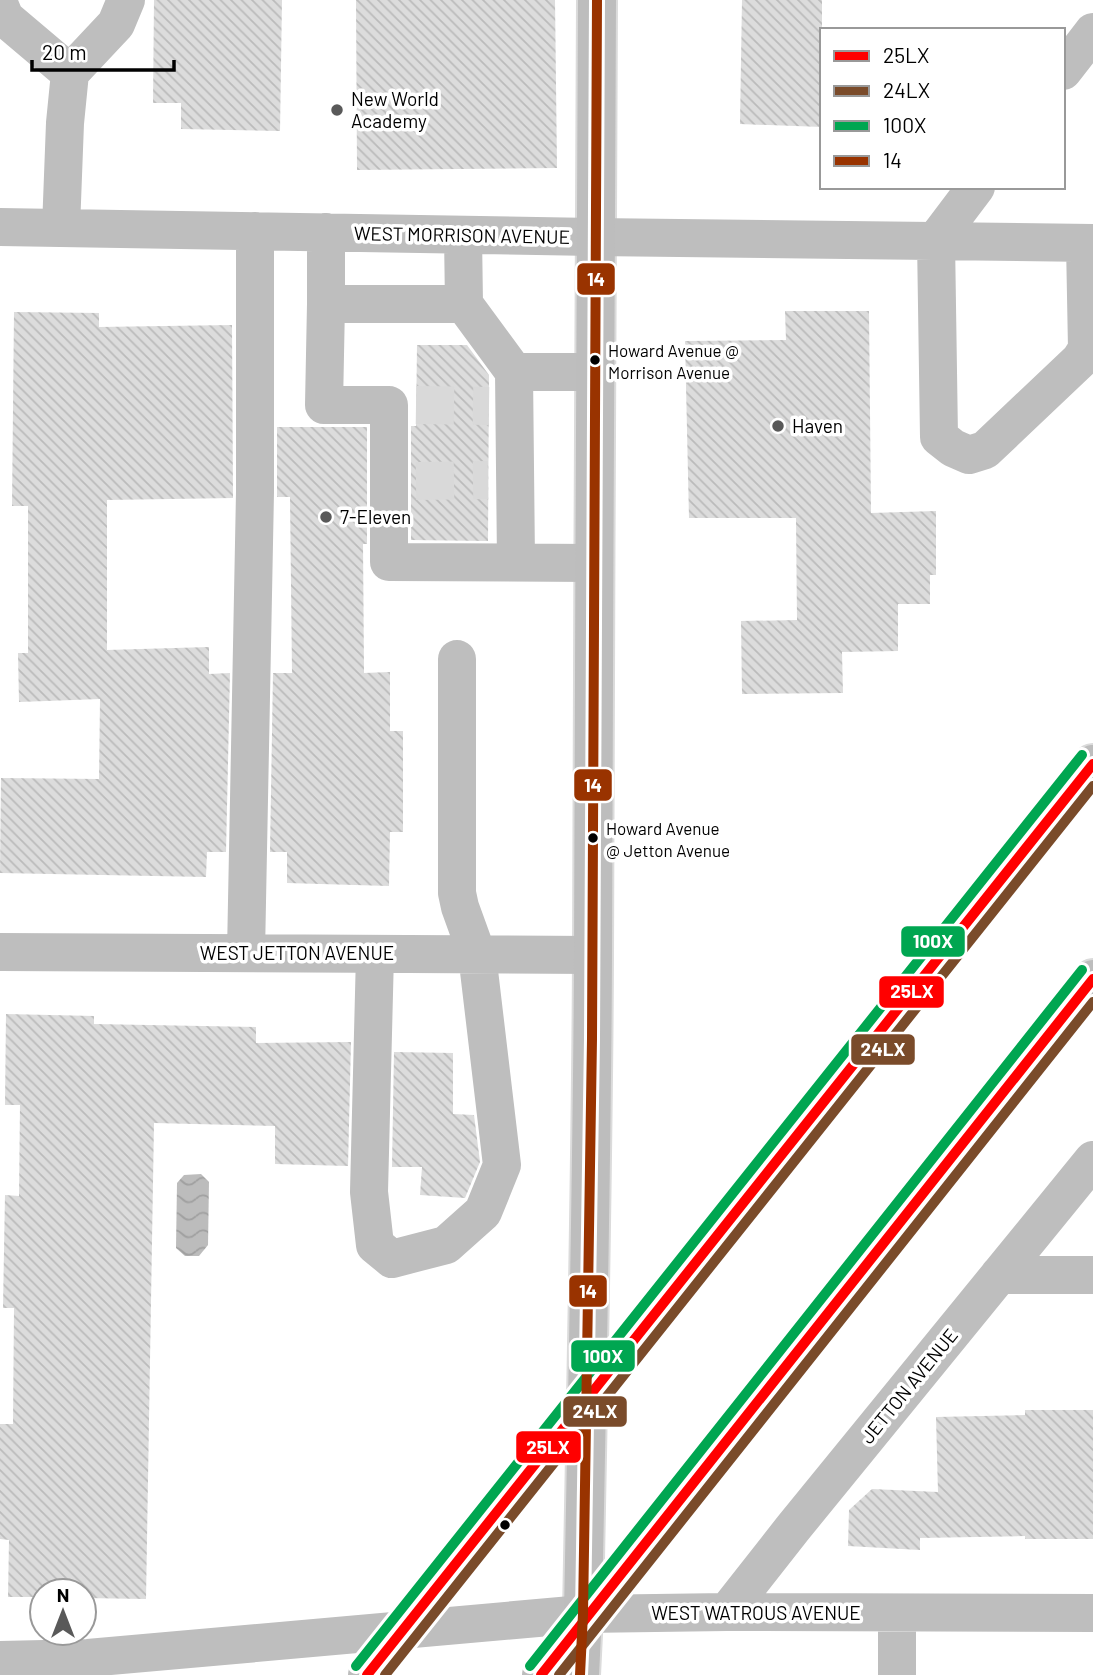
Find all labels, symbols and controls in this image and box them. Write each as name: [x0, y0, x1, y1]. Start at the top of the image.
scale bar: [32, 28, 173, 72]
legend: [820, 28, 1065, 189]
text: 20 m: [42, 39, 87, 64]
text: 25LX: [883, 42, 929, 67]
text: 24LX: [883, 77, 930, 102]
place label: New World Academy: [351, 87, 439, 132]
marker: New World Academy: [329, 102, 345, 118]
text: 100X: [883, 112, 926, 137]
text: 14: [883, 147, 902, 172]
street label: WEST MORRISON AVENUE: [354, 221, 570, 248]
line badge: 14: [576, 262, 616, 296]
text: 14: [587, 267, 605, 290]
place label: Howard Avenue @ Morrison Avenue: [608, 340, 739, 382]
marker: Howard Avenue @ Morrison Avenue: [588, 353, 602, 367]
place label: Haven: [792, 414, 843, 437]
marker: Haven: [770, 418, 786, 434]
place label: 7-Eleven: [340, 505, 411, 528]
marker: 7-Eleven: [318, 509, 334, 525]
line badge: 14: [573, 768, 613, 802]
text: 14: [584, 773, 602, 796]
place label: Howard Avenue @ Jetton Avenue: [606, 818, 730, 860]
marker: Howard Avenue @ Jetton Avenue: [586, 831, 600, 845]
line badge: 100X: [900, 925, 966, 958]
text: 100X: [913, 929, 953, 952]
street label: WEST JETTON AVENUE: [200, 941, 394, 964]
line badge: 25LX: [878, 975, 945, 1009]
text: 25LX: [890, 979, 934, 1002]
line badge: 24LX: [850, 1033, 916, 1066]
text: 24LX: [861, 1037, 906, 1060]
line badge: 14: [568, 1274, 608, 1308]
text: 14: [579, 1279, 597, 1302]
street label: JETTON AVENUE: [855, 1324, 962, 1448]
line badge: 100X: [570, 1339, 636, 1373]
text: 100X: [583, 1344, 623, 1367]
line badge: 24LX: [562, 1395, 628, 1428]
text: 24LX: [573, 1399, 618, 1422]
line badge: 25LX: [515, 1430, 582, 1464]
text: 25LX: [526, 1435, 570, 1458]
unlabelled marker: [498, 1518, 512, 1532]
north arrow: [28, 1577, 98, 1647]
text: N: [57, 1583, 69, 1606]
street label: WEST WATROUS AVENUE: [651, 1601, 861, 1624]

